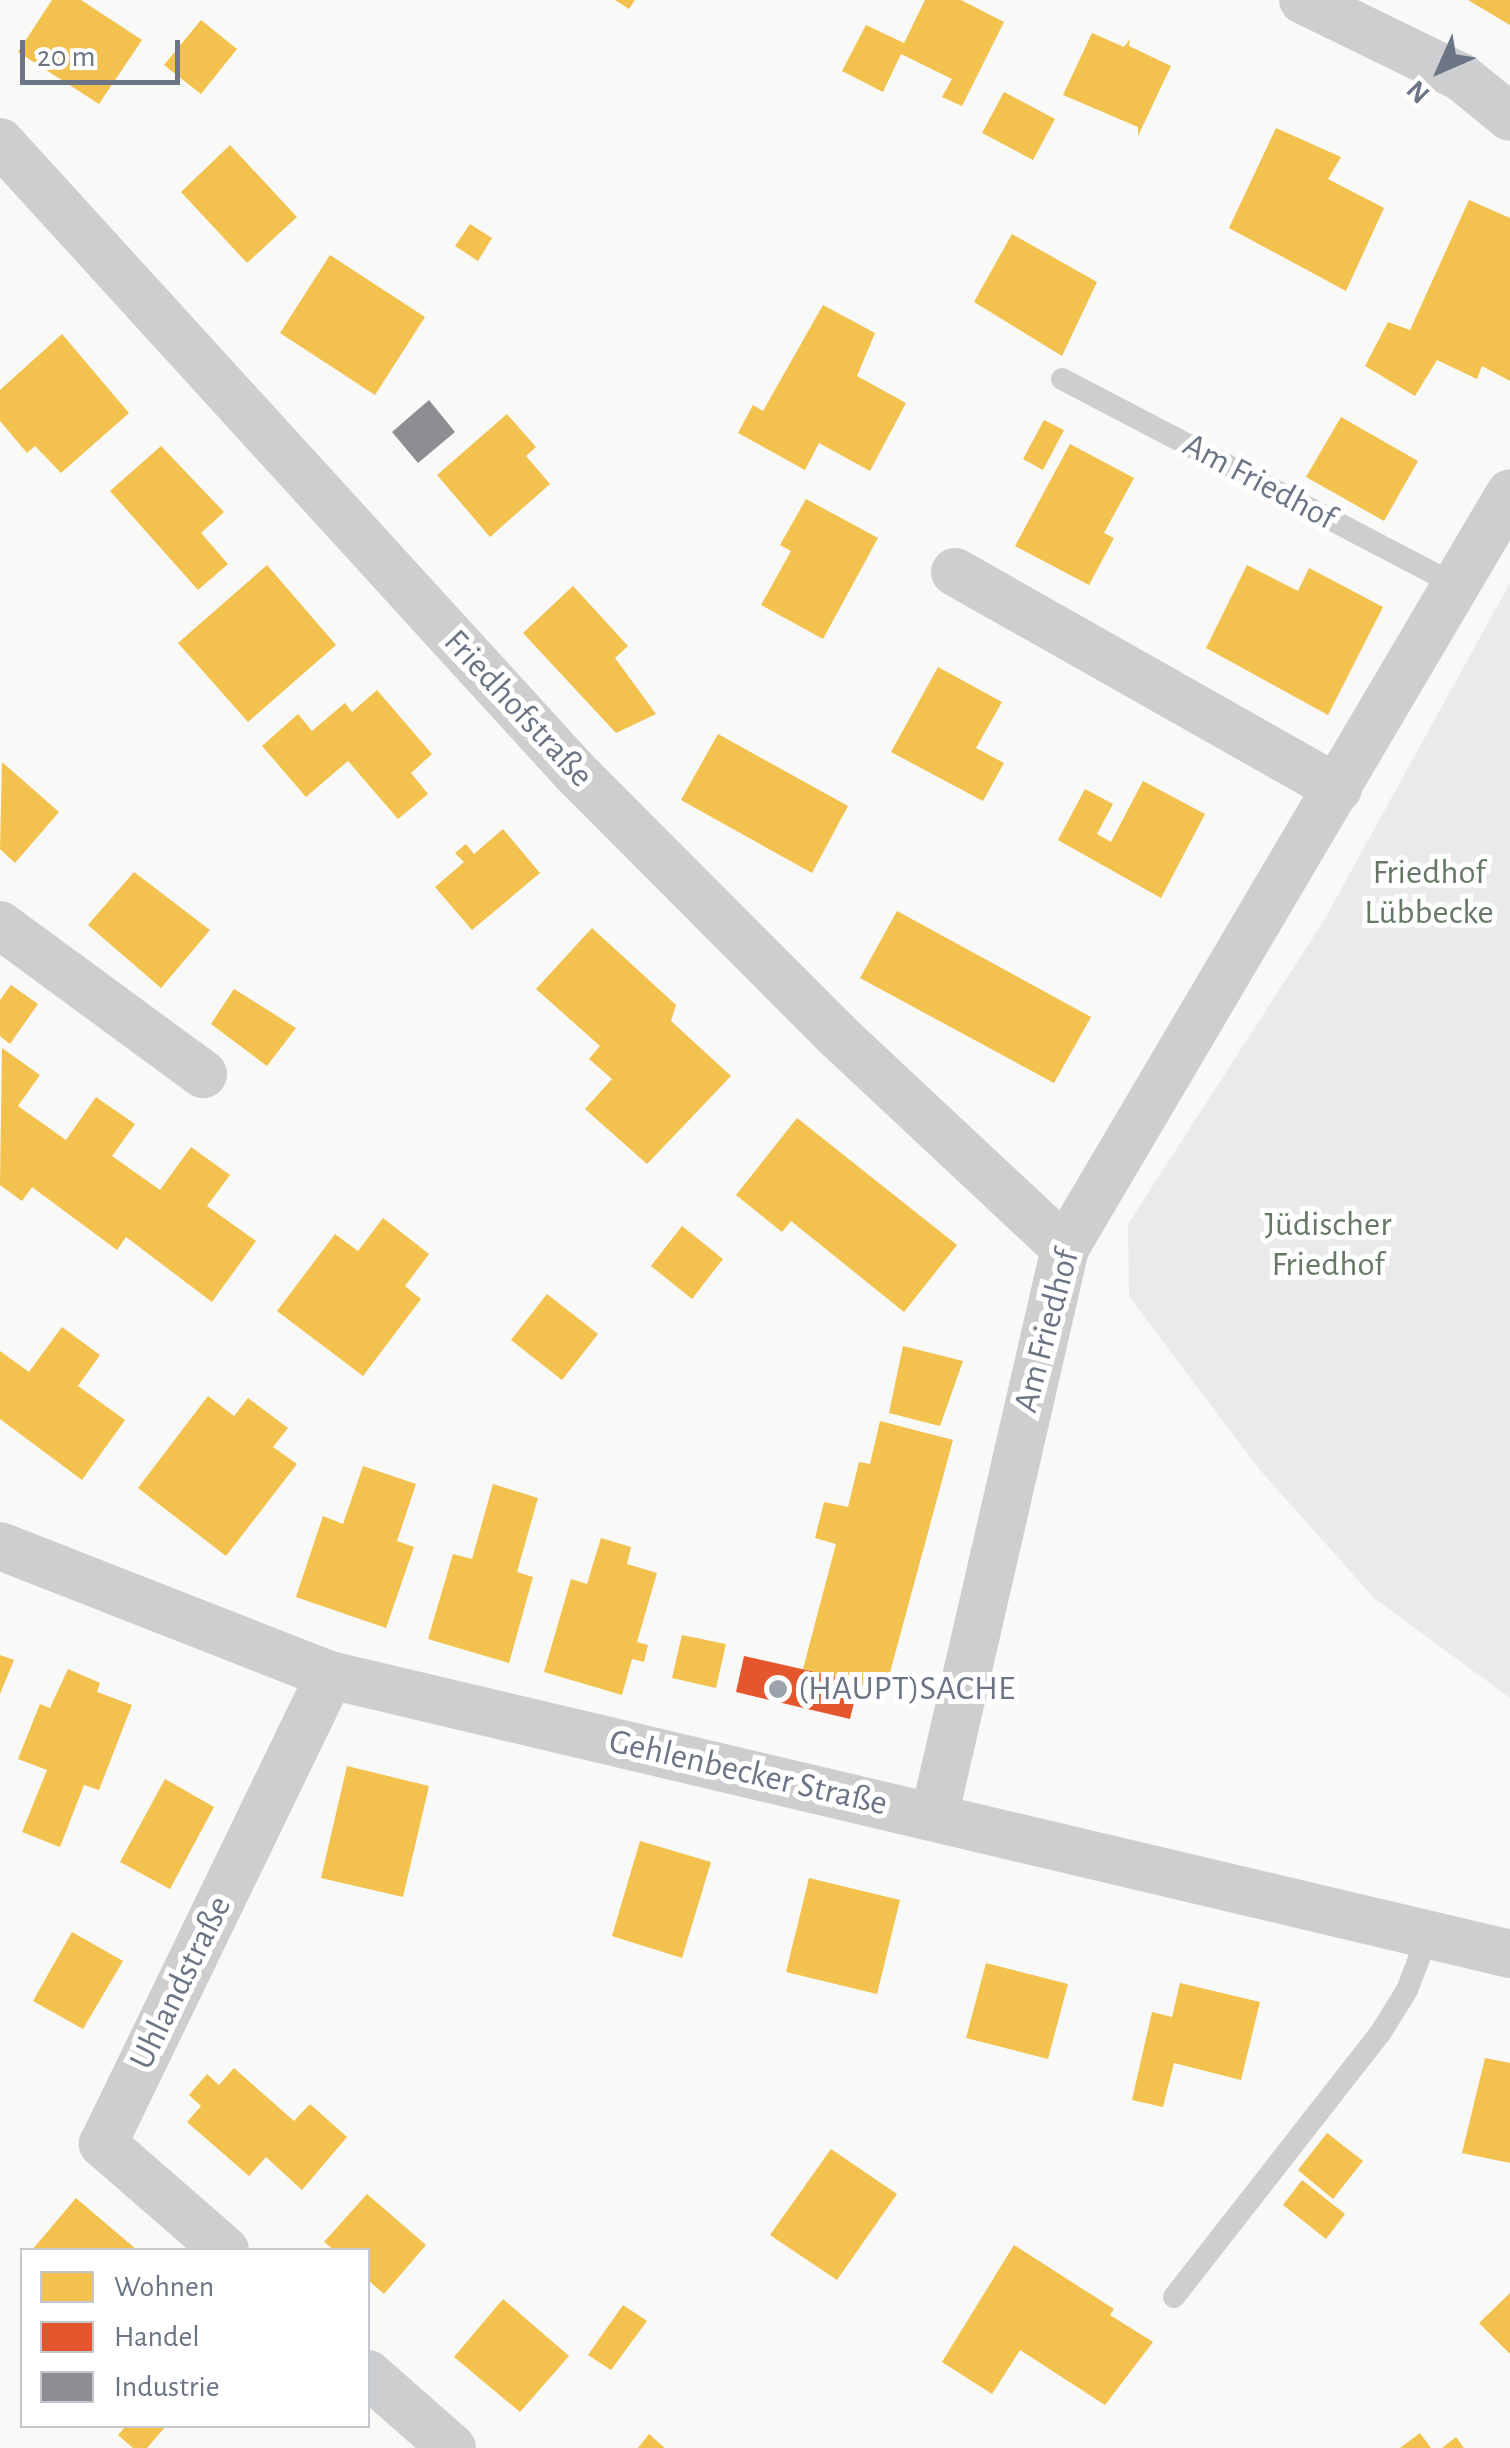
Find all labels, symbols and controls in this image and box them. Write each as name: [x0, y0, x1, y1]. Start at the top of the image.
scale bar: [25, 20, 185, 82]
north arrow: [1390, 20, 1490, 120]
text: 20 m: [37, 42, 95, 72]
text: N: [1402, 74, 1436, 108]
street label: Am Friedhof: [1175, 424, 1343, 540]
street label: Friedhofstraße: [434, 622, 602, 796]
park label: Friedhof Lübbecke: [1364, 852, 1494, 934]
park label: Jüdischer Friedhof: [1265, 1204, 1391, 1286]
street label: Am Friedhof: [1005, 1245, 1089, 1417]
place label: (HAUPT)SACHE: [798, 1668, 1015, 1710]
marker: (HAUPT)SACHE: [767, 1678, 789, 1700]
street label: Gehlenbecker Straße: [605, 1721, 891, 1825]
street label: Uhlandstraße: [121, 1890, 241, 2076]
legend: [20, 2248, 370, 2428]
text: Wohnen: [114, 2272, 214, 2302]
text: Handel: [114, 2322, 200, 2352]
text: Industrie: [114, 2372, 220, 2402]

